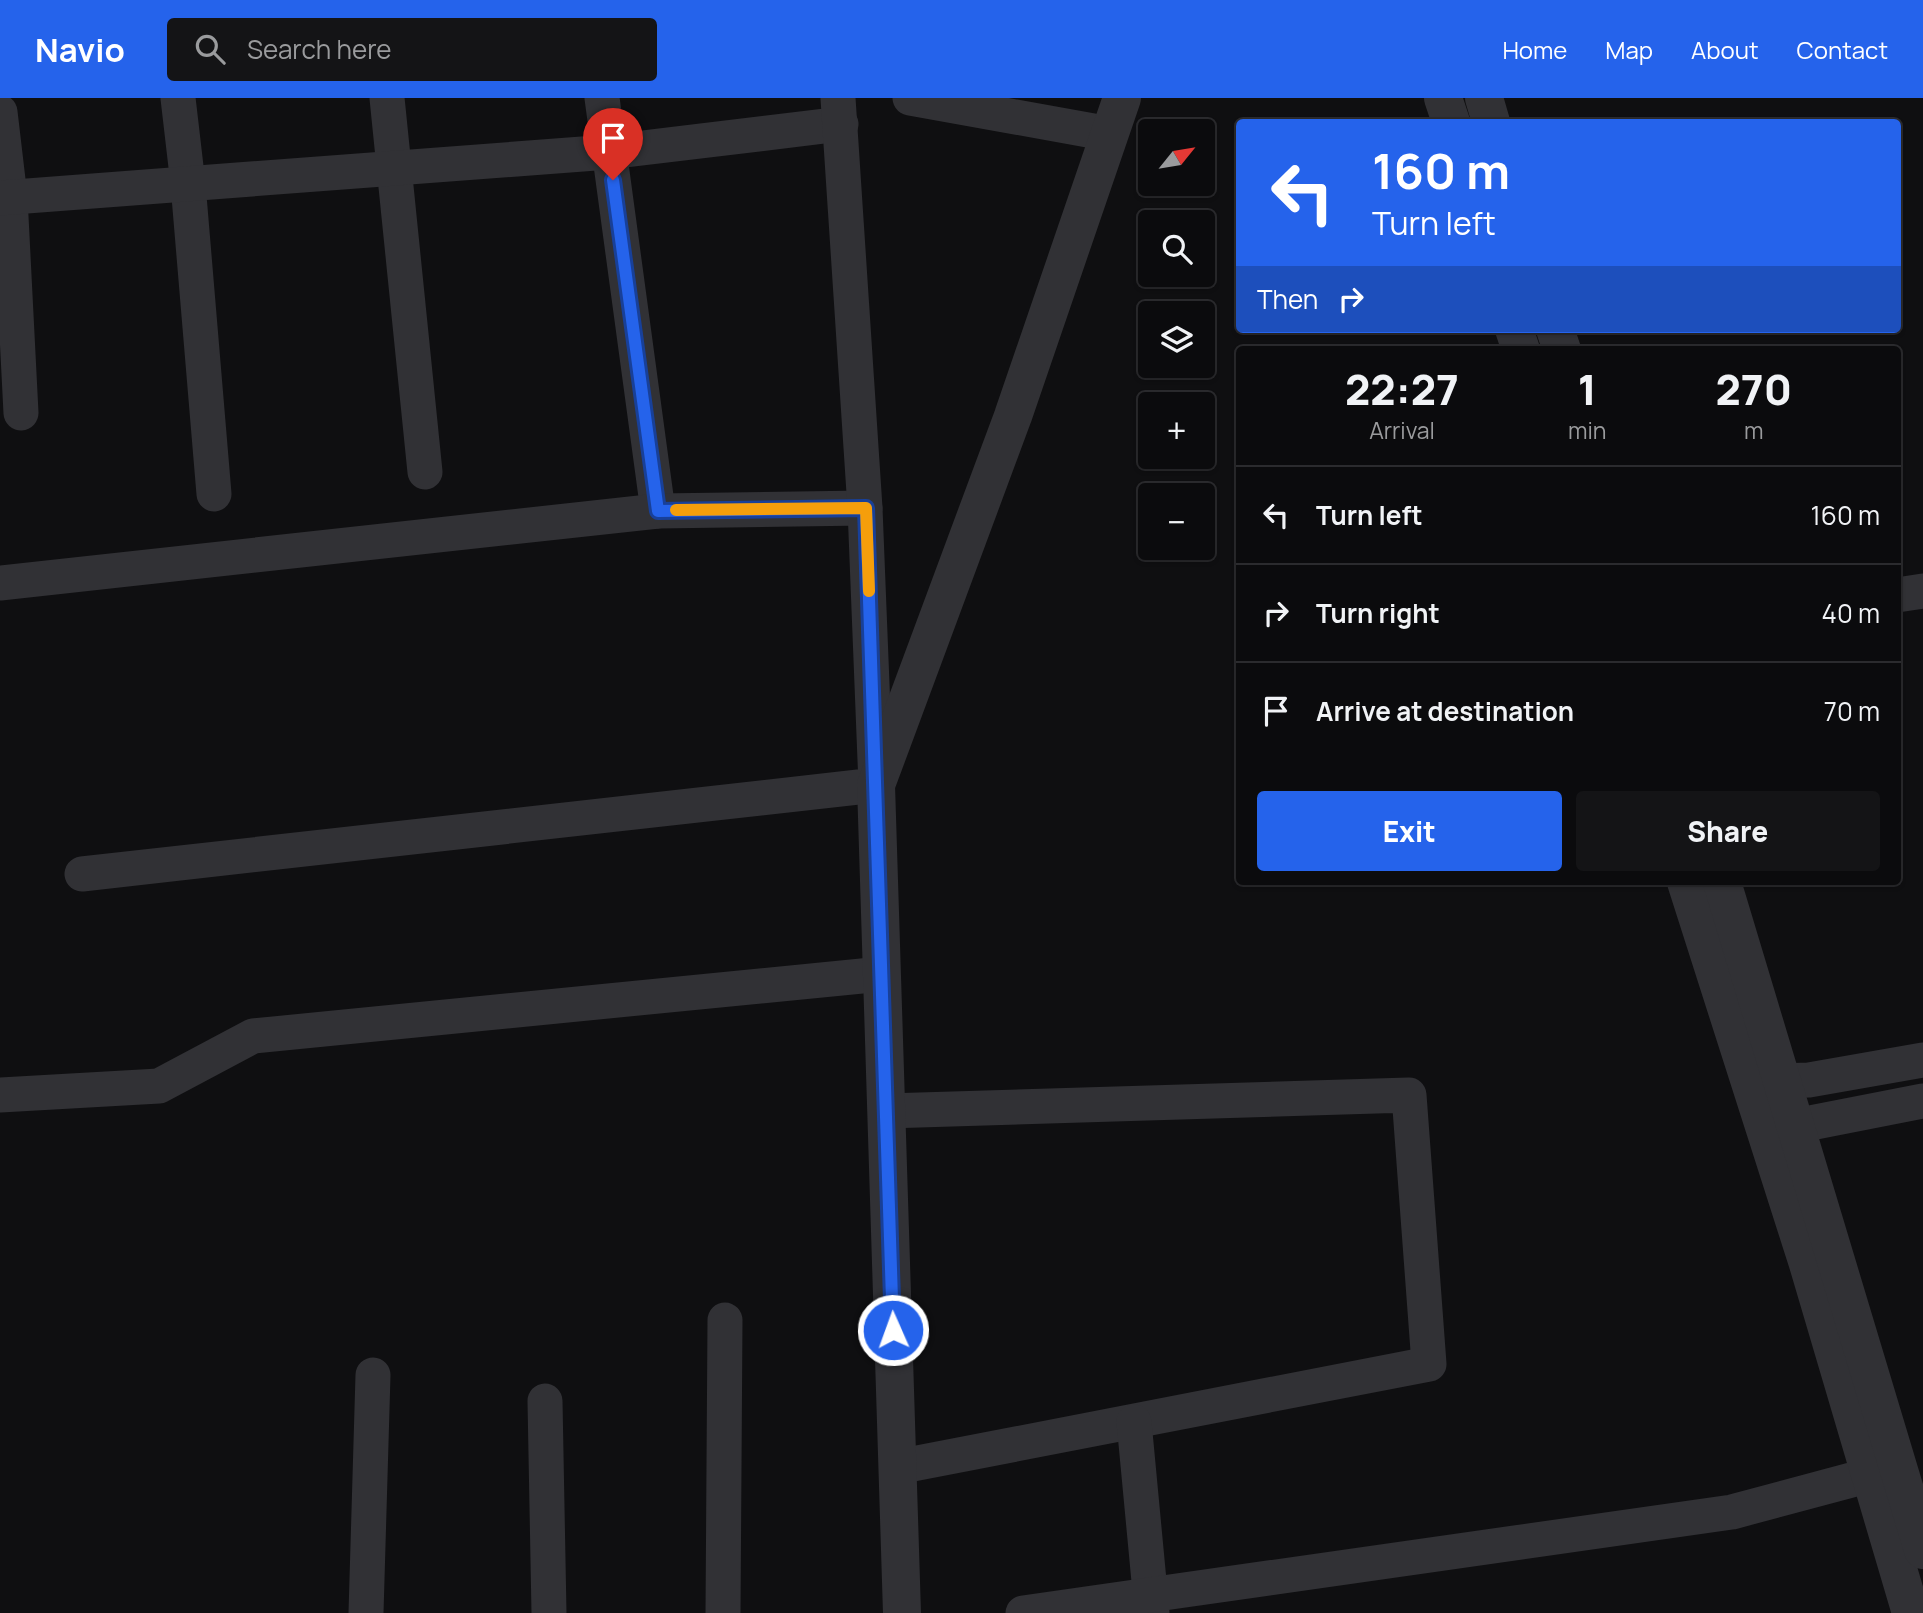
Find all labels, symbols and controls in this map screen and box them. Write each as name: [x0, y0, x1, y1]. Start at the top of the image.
search box: [167, 18, 657, 81]
text: Navio: [35, 27, 125, 72]
icon: search: [191, 30, 229, 68]
text: Search here: [247, 31, 391, 67]
text: Home: [1502, 33, 1567, 66]
text: Map: [1605, 33, 1653, 66]
text: About: [1691, 33, 1759, 66]
text: Contact: [1797, 33, 1888, 66]
pin: [583, 108, 643, 180]
icon: arrive: [594, 119, 632, 157]
north arrow: [1138, 119, 1214, 196]
map controls: [1138, 119, 1215, 560]
text: 160 m: [1372, 137, 1510, 204]
icon: left: [1257, 147, 1348, 238]
text: Turn left: [1372, 201, 1496, 245]
button: search: [1138, 210, 1215, 287]
icon: right: [1332, 280, 1370, 318]
text: Then: [1257, 281, 1318, 317]
button: layers: [1138, 301, 1215, 378]
text: 22:27: [1345, 360, 1459, 418]
text: 1: [1578, 360, 1597, 418]
text: 270: [1715, 360, 1792, 418]
button: +: [1138, 392, 1215, 469]
text: Arrival: [1369, 414, 1435, 446]
text: min: [1568, 414, 1606, 446]
text: m: [1744, 414, 1763, 446]
button: −: [1138, 483, 1215, 560]
icon: left: [1257, 496, 1295, 534]
text: Turn left: [1316, 497, 1423, 533]
text: 160 m: [1811, 497, 1880, 533]
icon: right: [1257, 594, 1295, 632]
text: Turn right: [1316, 595, 1440, 631]
text: 40 m: [1822, 595, 1880, 631]
icon: arrive: [1257, 692, 1295, 730]
text: Arrive at destination: [1316, 693, 1574, 729]
text: 70 m: [1824, 693, 1880, 729]
button: Exit: [1257, 791, 1562, 871]
button: Share: [1576, 791, 1880, 871]
position arrow: [856, 1293, 930, 1367]

